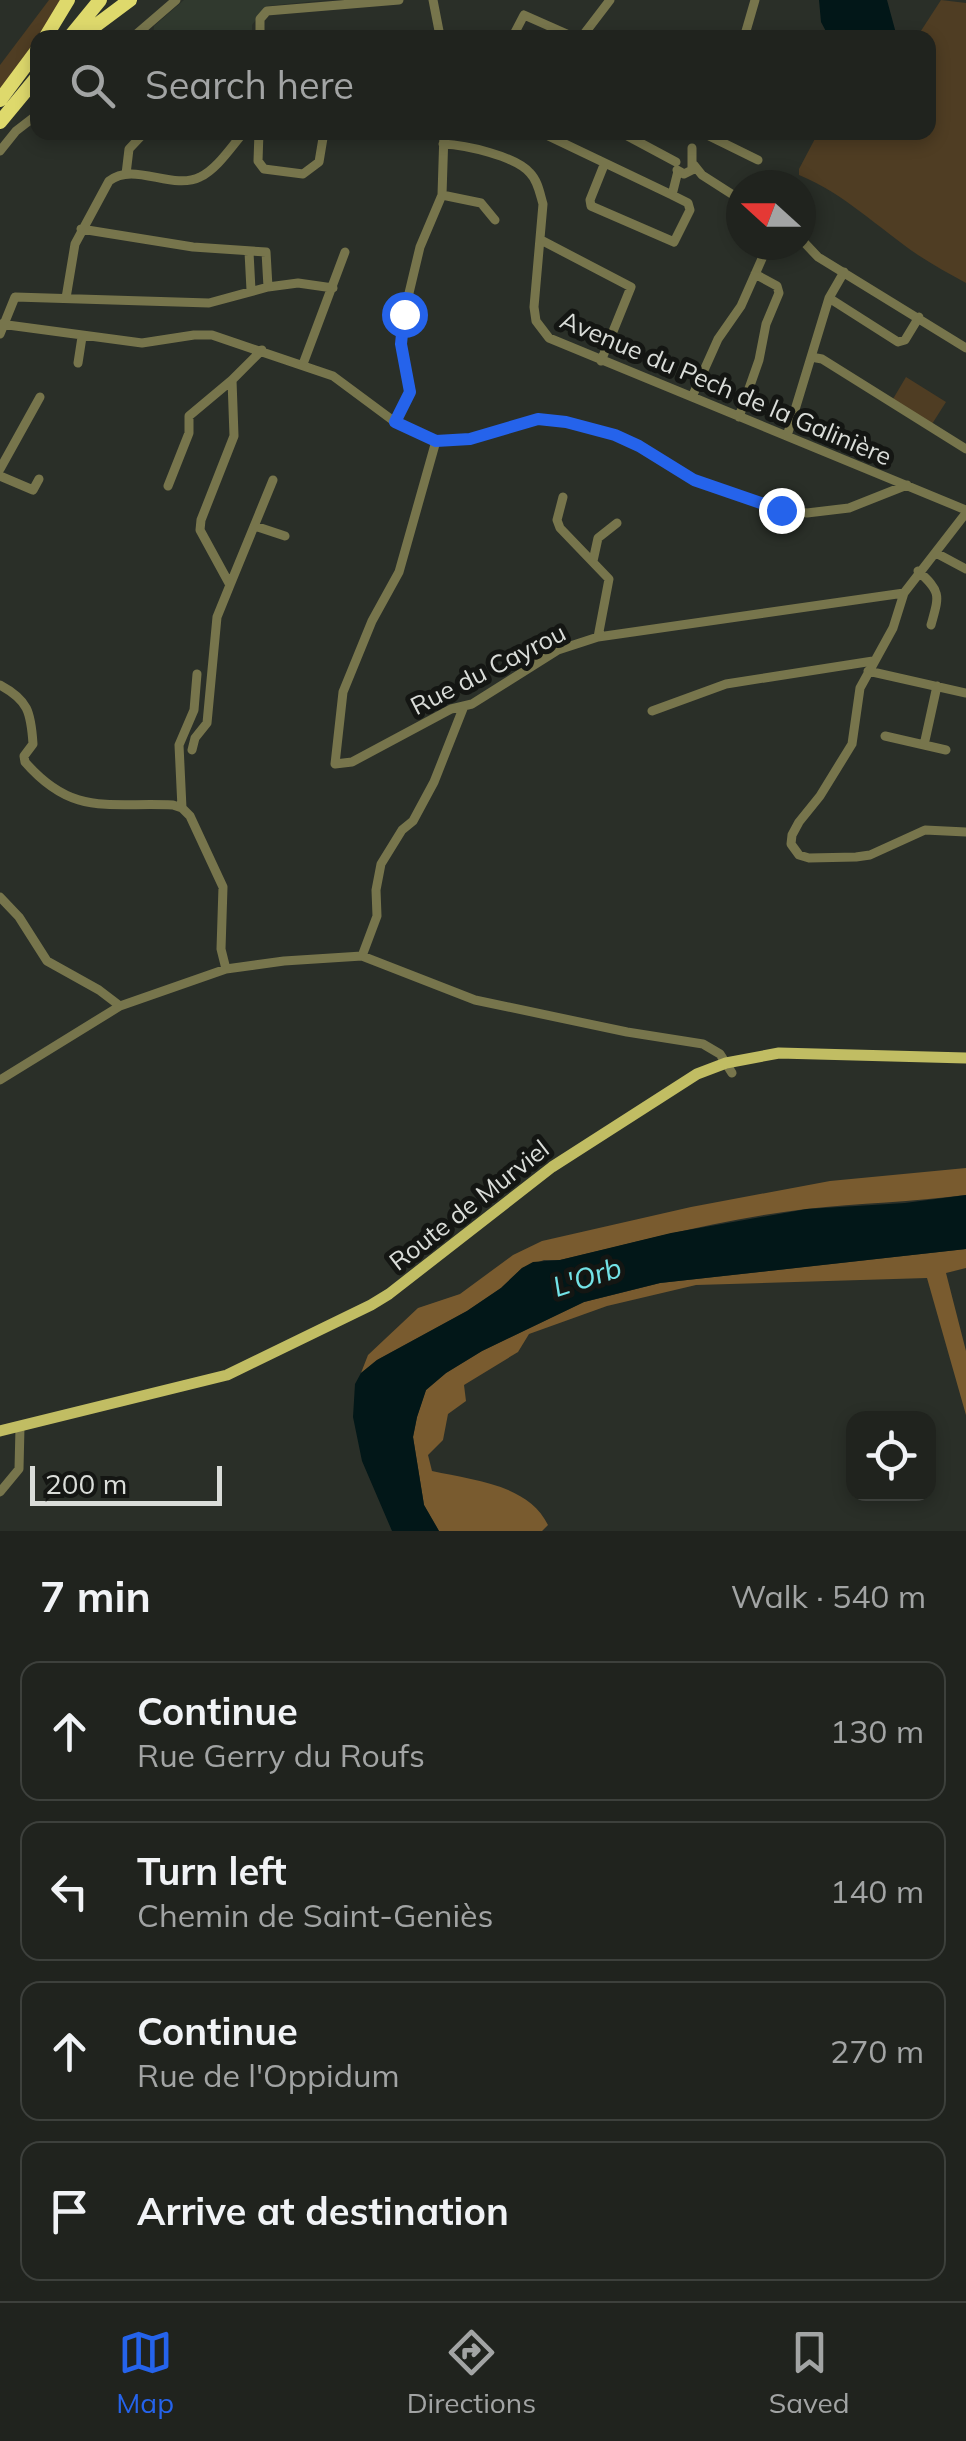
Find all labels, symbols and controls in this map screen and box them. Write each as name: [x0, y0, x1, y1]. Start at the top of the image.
search box: [30, 30, 936, 140]
icon: search: [65, 58, 120, 113]
text: Search here: [145, 61, 354, 109]
north arrow: [726, 170, 816, 260]
route start: [382, 292, 428, 338]
street label: Avenue du Pech de la Galinière: [556, 304, 897, 472]
route end: [759, 488, 805, 534]
street label: Rue du Cayrou: [405, 616, 571, 721]
street label: Route de Murviel: [383, 1133, 555, 1277]
water label: L'Orb: [548, 1249, 626, 1304]
map controls: [846, 1411, 936, 1501]
button: locate: [846, 1411, 936, 1501]
scale bar: [30, 1461, 222, 1506]
text: 200 m: [45, 1466, 127, 1501]
text: 7 min: [40, 1570, 151, 1623]
text: Walk · 540 m: [731, 1576, 926, 1616]
text: Continue: [137, 1687, 298, 1735]
icon: ahead: [42, 1704, 97, 1759]
text: 130 m: [830, 1711, 924, 1751]
text: Rue Gerry du Roufs: [137, 1735, 425, 1775]
text: Turn left: [137, 1847, 287, 1895]
icon: left: [42, 1864, 97, 1919]
text: 140 m: [830, 1871, 924, 1911]
text: Chemin de Saint-Geniès: [137, 1895, 493, 1935]
text: Continue: [137, 2007, 298, 2055]
icon: ahead: [42, 2024, 97, 2079]
text: 270 m: [830, 2031, 924, 2071]
text: Rue de l'Oppidum: [137, 2055, 400, 2095]
icon: arrive: [42, 2184, 97, 2239]
text: Arrive at destination: [137, 2187, 509, 2235]
tab: Map: [116, 2325, 174, 2420]
tab: Directions: [407, 2325, 536, 2420]
tab: Saved: [769, 2325, 850, 2420]

